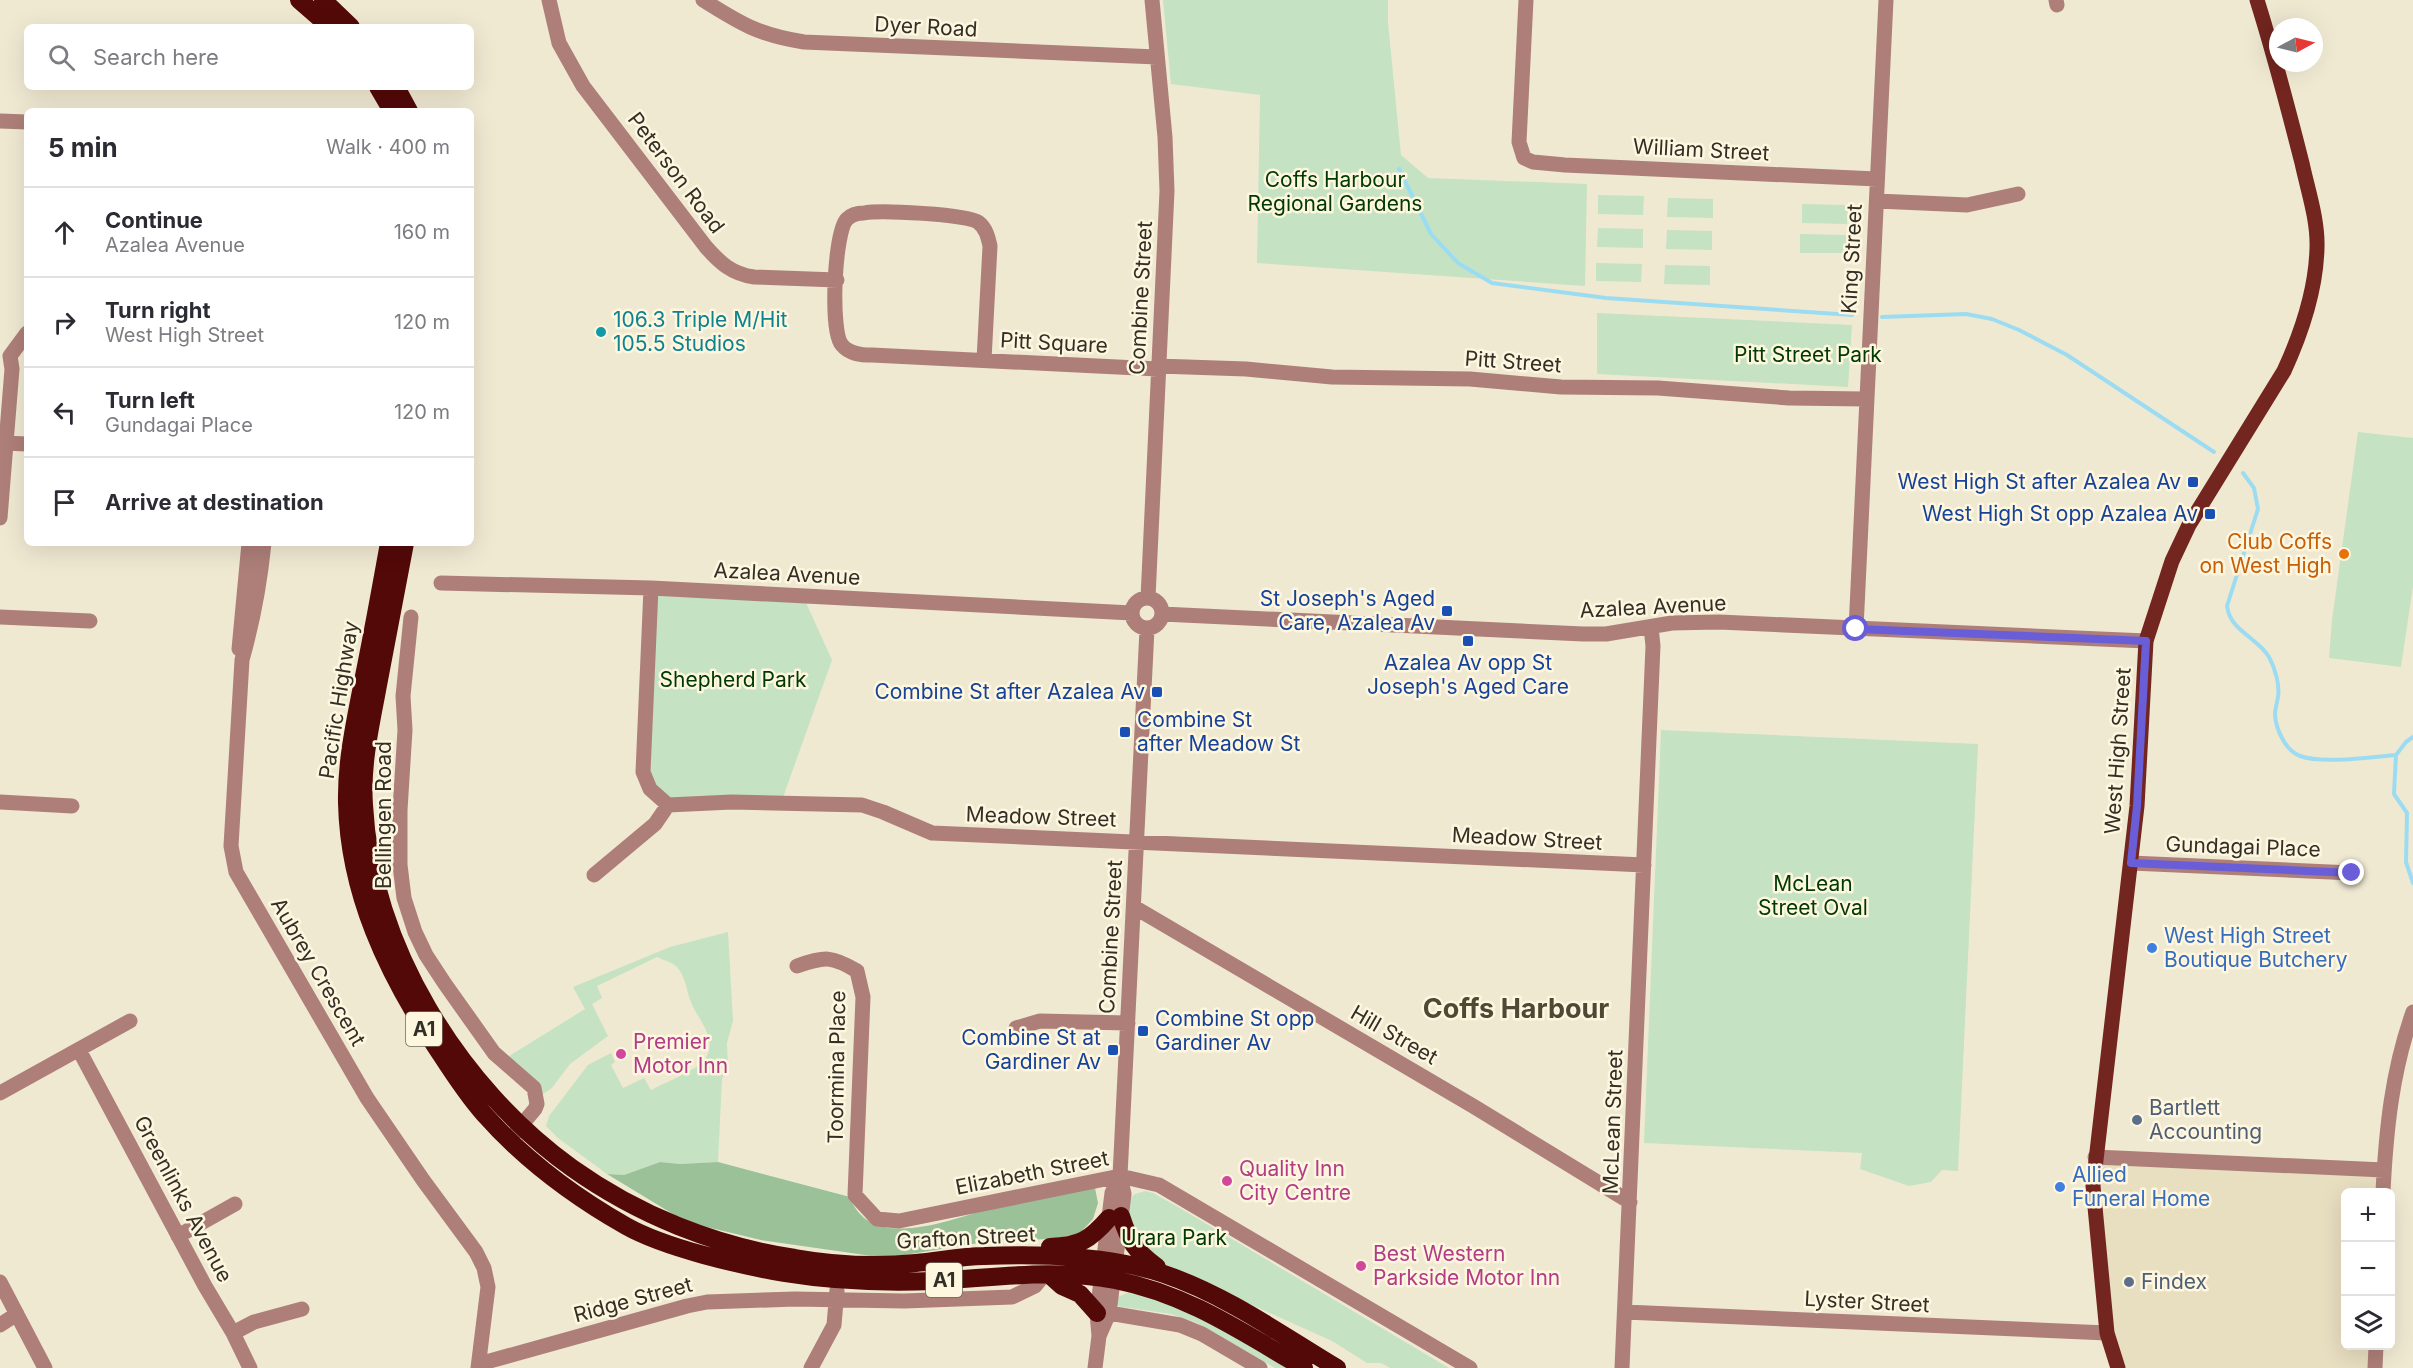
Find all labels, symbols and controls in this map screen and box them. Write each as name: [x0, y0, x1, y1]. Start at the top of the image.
street label: Dyer Road: [874, 11, 978, 42]
north arrow: [2269, 18, 2323, 72]
search box: [24, 24, 474, 90]
icon: search: [45, 41, 78, 74]
text: Search here: [93, 44, 219, 70]
street label: Peterson Road: [623, 107, 730, 238]
text: 5 min: [48, 132, 118, 163]
street label: William Street: [1632, 133, 1770, 166]
text: Walk · 400 m: [326, 135, 450, 159]
park label: Coffs Harbour Regional Gardens: [1248, 167, 1422, 216]
street label: King Street: [1836, 203, 1867, 315]
text: Continue: [105, 207, 203, 233]
icon: ahead: [48, 216, 81, 249]
text: 160 m: [394, 220, 450, 244]
street label: Combine Street: [1124, 220, 1157, 376]
text: Azalea Avenue: [105, 233, 245, 257]
text: Turn right: [105, 297, 211, 323]
icon: right: [48, 306, 81, 339]
place label: 106.3 Triple M/Hit 105.5 Studios: [613, 307, 787, 356]
text: 120 m: [394, 310, 450, 334]
text: West High Street: [105, 323, 264, 347]
marker: 106.3 Triple M/Hit 105.5 Studios: [594, 325, 608, 339]
street label: Pitt Square: [999, 327, 1109, 358]
park label: Pitt Street Park: [1734, 342, 1882, 367]
street label: Pitt Street: [1464, 346, 1562, 377]
text: Turn left: [105, 387, 195, 413]
icon: left: [48, 396, 81, 429]
text: 120 m: [394, 400, 450, 424]
text: Gundagai Place: [105, 413, 253, 437]
place label: West High St after Azalea Av: [1898, 469, 2181, 494]
marker: West High St after Azalea Av: [2186, 475, 2200, 489]
icon: arrive: [48, 486, 81, 519]
text: Arrive at destination: [105, 489, 324, 515]
place label: West High St opp Azalea Av: [1922, 501, 2198, 526]
marker: West High St opp Azalea Av: [2203, 507, 2217, 521]
place label: Club Coffs on West High: [2199, 529, 2332, 578]
marker: Club Coffs on West High: [2337, 547, 2351, 561]
street label: Azalea Avenue: [713, 557, 861, 590]
place label: St Joseph's Aged Care, Azalea Av: [1260, 586, 1435, 635]
street label: Azalea Avenue: [1579, 590, 1727, 623]
marker: St Joseph's Aged Care, Azalea Av: [1440, 604, 1454, 618]
route start: [1842, 615, 1868, 641]
street label: Pacific Highway: [314, 619, 363, 781]
marker: Azalea Av opp St Joseph's Aged Care: [1461, 634, 1475, 648]
place label: Azalea Av opp St Joseph's Aged Care: [1367, 650, 1569, 699]
park label: Shepherd Park: [660, 667, 807, 692]
street label: West High Street: [2099, 667, 2136, 835]
place label: Combine St after Azalea Av: [874, 679, 1145, 704]
marker: Combine St after Azalea Av: [1150, 685, 1164, 699]
place label: Combine St after Meadow St: [1137, 707, 1300, 756]
marker: Combine St after Meadow St: [1118, 725, 1132, 739]
street label: Bellingen Road: [371, 741, 396, 889]
street label: Meadow Street: [965, 801, 1117, 832]
street label: Meadow Street: [1451, 822, 1603, 855]
street label: Gundagai Place: [2165, 831, 2321, 862]
street label: Combine Street: [1094, 859, 1127, 1015]
route end: [2338, 859, 2364, 885]
park label: McLean Street Oval: [1758, 871, 1868, 920]
street label: Aubrey Crescent: [266, 893, 371, 1050]
place label: West High Street Boutique Butchery: [2164, 923, 2348, 972]
marker: West High Street Boutique Butchery: [2145, 941, 2159, 955]
street label: Toormina Place: [823, 990, 850, 1144]
district label: Coffs Harbour: [1423, 992, 1609, 1025]
street label: Hill Street: [1346, 1000, 1442, 1069]
place label: Combine St opp Gardiner Av: [1155, 1006, 1314, 1055]
road number: A1: [406, 1012, 442, 1046]
marker: Combine St opp Gardiner Av: [1136, 1024, 1150, 1038]
place label: Combine St at Gardiner Av: [961, 1025, 1101, 1074]
place label: Premier Motor Inn: [633, 1029, 728, 1078]
marker: Combine St at Gardiner Av: [1106, 1043, 1120, 1057]
marker: Premier Motor Inn: [614, 1047, 628, 1061]
street label: McLean Street: [1597, 1049, 1628, 1195]
place label: Bartlett Accounting: [2149, 1095, 2262, 1144]
street label: Greenlinks Avenue: [129, 1111, 238, 1286]
marker: Bartlett Accounting: [2130, 1113, 2144, 1127]
street label: Elizabeth Street: [953, 1145, 1111, 1200]
place label: Quality Inn City Centre: [1239, 1156, 1351, 1205]
place label: Allied Funeral Home: [2072, 1162, 2210, 1211]
marker: Quality Inn City Centre: [1220, 1174, 1234, 1188]
marker: Allied Funeral Home: [2053, 1180, 2067, 1194]
map controls: [2341, 1188, 2395, 1350]
button: +: [2341, 1188, 2395, 1242]
street label: Grafton Street: [896, 1221, 1036, 1254]
park label: Urara Park: [1121, 1225, 1227, 1250]
place label: Best Western Parkside Motor Inn: [1373, 1241, 1560, 1290]
button: −: [2341, 1242, 2395, 1296]
marker: Best Western Parkside Motor Inn: [1354, 1259, 1368, 1273]
road number: A1: [926, 1263, 962, 1297]
place label: Findex: [2141, 1269, 2207, 1294]
street label: Ridge Street: [571, 1272, 695, 1327]
marker: Findex: [2122, 1275, 2136, 1289]
street label: Lyster Street: [1804, 1286, 1930, 1317]
button: layers: [2341, 1296, 2395, 1350]

